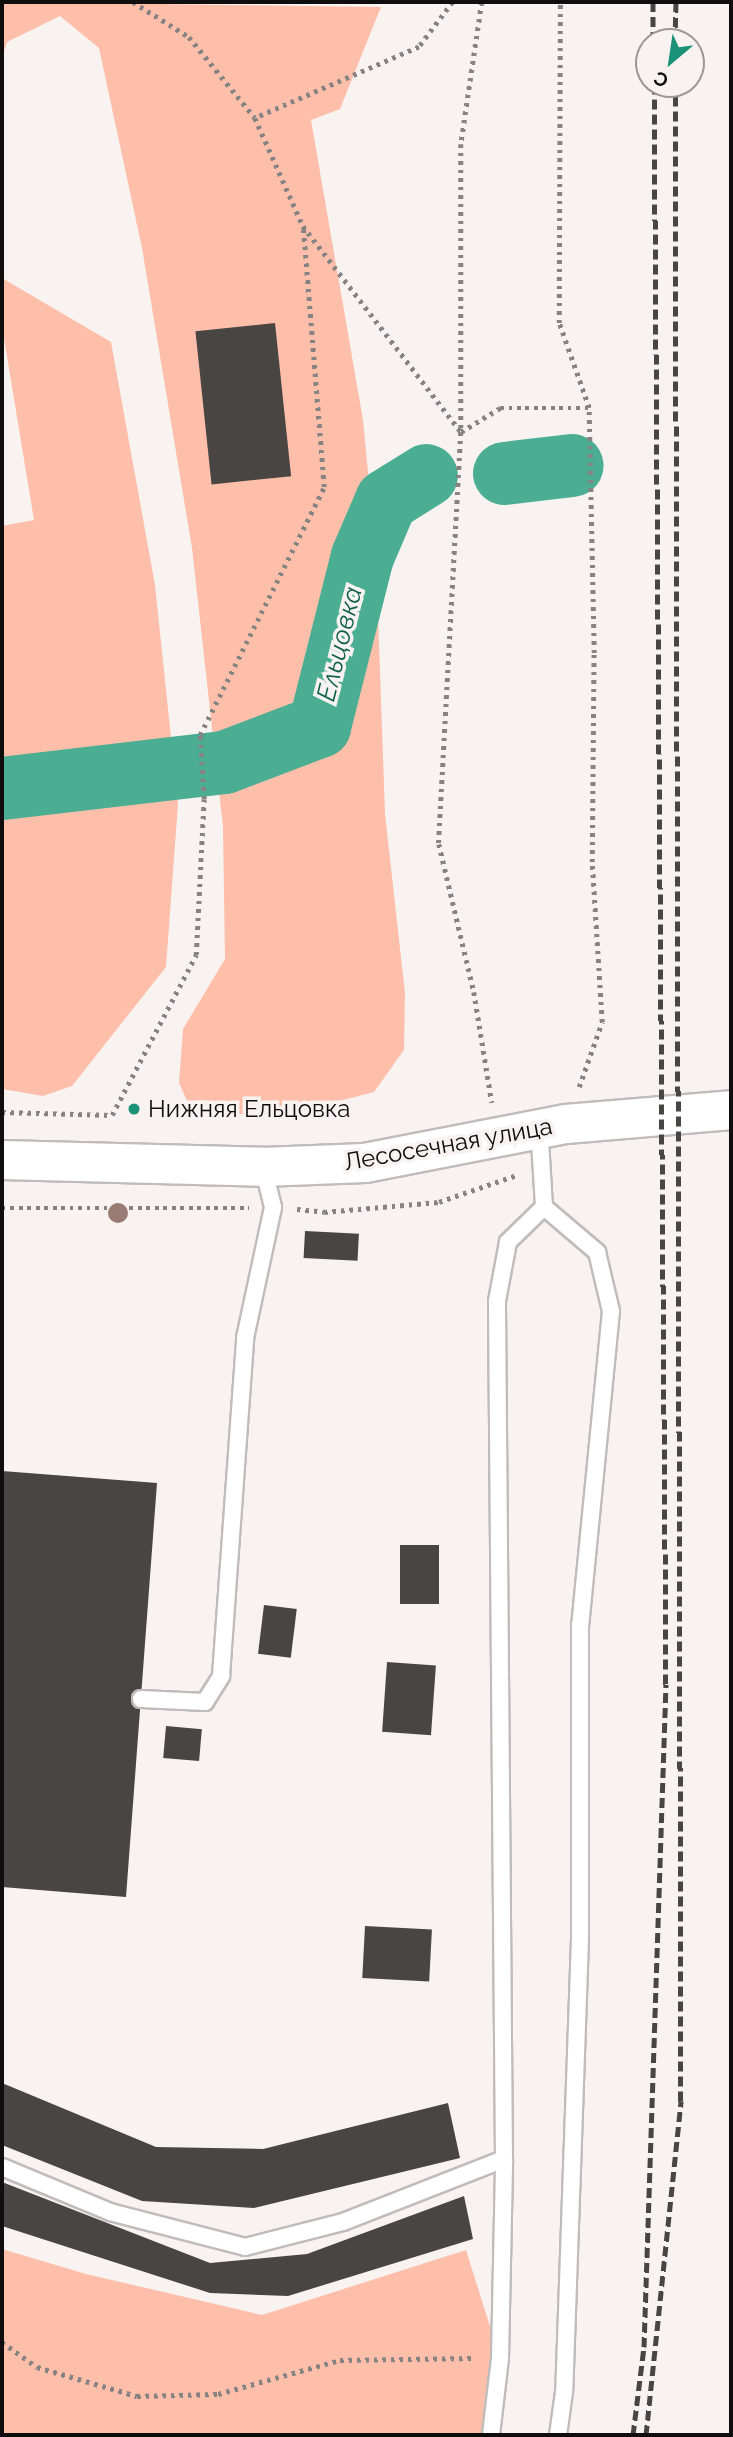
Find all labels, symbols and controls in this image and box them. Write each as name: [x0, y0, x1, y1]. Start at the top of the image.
north arrow: [635, 28, 705, 98]
text: С: [650, 67, 672, 92]
water label: Ельцовка: [311, 584, 369, 704]
place label: Нижняя Ельцовка: [148, 1095, 350, 1123]
marker: Нижняя Ельцовка: [126, 1101, 142, 1117]
street label: Лесосечная улица: [341, 1111, 555, 1177]

